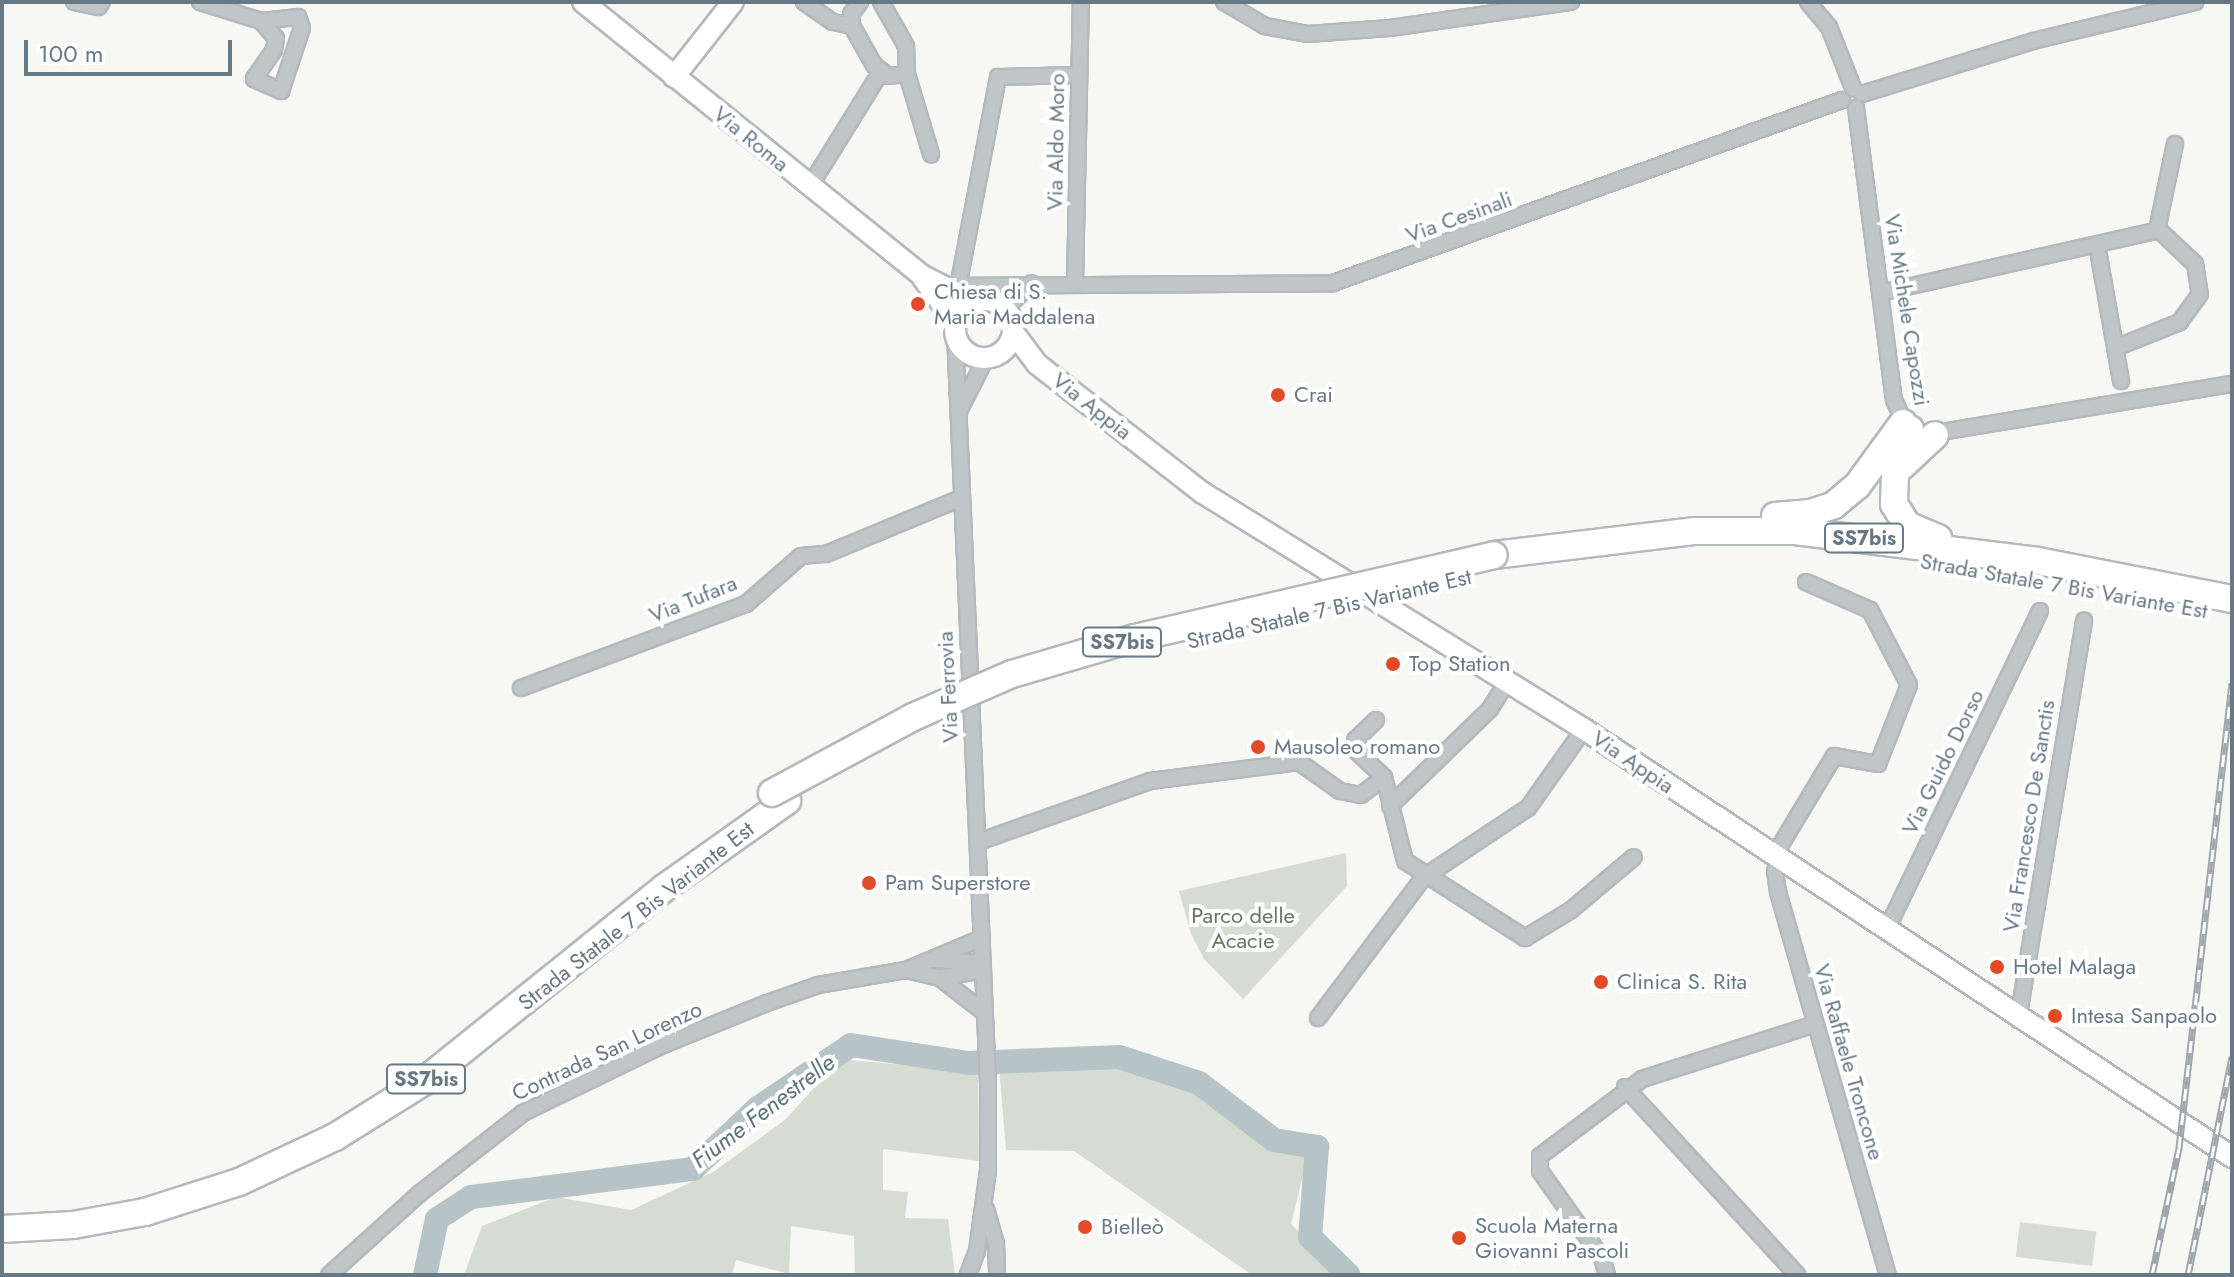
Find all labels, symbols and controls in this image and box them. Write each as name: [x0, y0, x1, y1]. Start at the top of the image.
scale bar: [28, 24, 236, 74]
text: 100 m: [38, 36, 104, 71]
street label: Via Aldo Moro: [1042, 73, 1070, 211]
street label: Via Roma: [708, 101, 794, 177]
street label: Via Cesinali: [1402, 186, 1516, 248]
street label: Via Michele Capozzi: [1879, 212, 1935, 408]
place label: Chiesa di S. Maria Maddalena: [934, 278, 1095, 330]
marker: Chiesa di S. Maria Maddalena: [909, 295, 927, 313]
street label: Via Appia: [1047, 367, 1137, 445]
place label: Crai: [1294, 382, 1333, 408]
marker: Crai: [1269, 386, 1287, 404]
road number: SS7bis: [1822, 522, 1906, 554]
street label: Strada Statale 7 Bis Variante Est: [1918, 548, 2210, 624]
street label: Strada Statale 7 Bis Variante Est: [1184, 563, 1474, 655]
street label: Via Tufara: [645, 569, 741, 629]
road number: SS7bis: [1080, 626, 1164, 658]
street label: Via Ferrovia: [932, 631, 964, 743]
place label: Top Station: [1409, 651, 1511, 677]
marker: Top Station: [1384, 655, 1402, 673]
street label: Via Guido Dorso: [1896, 685, 1990, 839]
street label: Via Francesco De Sanctis: [1998, 698, 2060, 934]
street label: Via Appia: [1587, 725, 1679, 799]
place label: Mausoleo romano: [1274, 734, 1440, 760]
marker: Mausoleo romano: [1249, 738, 1267, 756]
street label: Strada Statale 7 Bis Variante Est: [513, 816, 759, 1016]
place label: Pam Superstore: [885, 870, 1030, 896]
marker: Pam Superstore: [860, 874, 878, 892]
park label: Parco delle Acacie: [1191, 902, 1295, 954]
place label: Hotel Malaga: [2013, 954, 2136, 980]
marker: Hotel Malaga: [1988, 958, 2006, 976]
street label: Via Raffaele Troncone: [1808, 961, 1890, 1163]
place label: Clinica S. Rita: [1617, 969, 1747, 995]
marker: Clinica S. Rita: [1592, 973, 1610, 991]
street label: Contrada San Lorenzo: [508, 995, 706, 1107]
place label: Intesa Sanpaolo: [2071, 1003, 2217, 1029]
marker: Intesa Sanpaolo: [2046, 1007, 2064, 1025]
water label: Fiume Fenestrelle: [686, 1048, 840, 1174]
road number: SS7bis: [384, 1063, 468, 1095]
place label: Scuola Materna Giovanni Pascoli: [1475, 1212, 1629, 1264]
place label: Bielleò: [1101, 1214, 1164, 1240]
marker: Bielleò: [1076, 1218, 1094, 1236]
marker: Scuola Materna Giovanni Pascoli: [1450, 1229, 1468, 1247]

